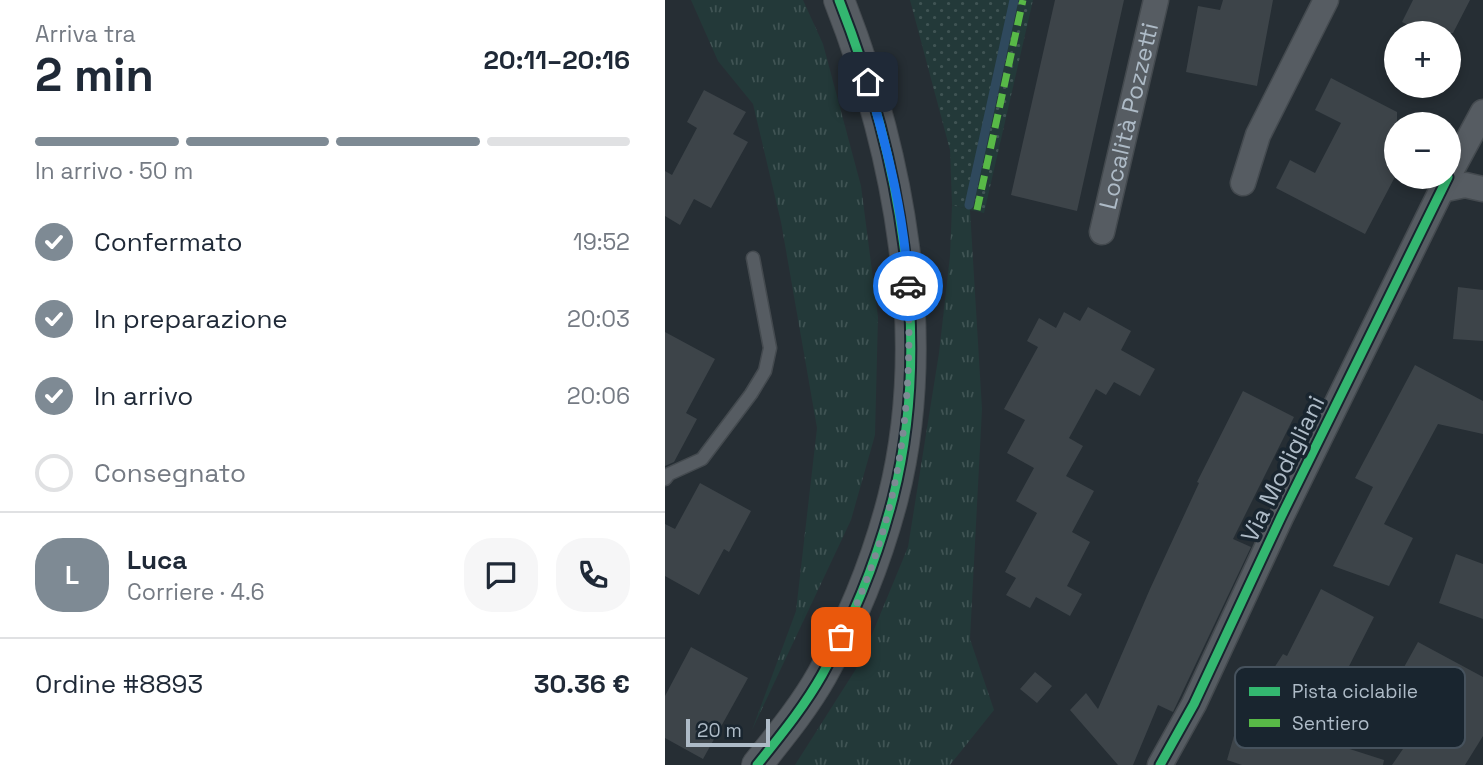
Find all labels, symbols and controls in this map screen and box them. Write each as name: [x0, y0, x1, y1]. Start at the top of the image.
text: Arriva tra: [35, 19, 136, 49]
street label: Località Pozzetti: [1092, 20, 1165, 212]
map controls: [1384, 21, 1461, 189]
button: +: [1384, 21, 1461, 98]
text: 20:11–20:16: [483, 43, 630, 77]
text: 2 min: [35, 46, 154, 104]
pin: [838, 52, 898, 112]
icon: home: [849, 63, 887, 101]
button: −: [1384, 112, 1461, 189]
text: In arrivo · 50 m: [35, 156, 193, 186]
icon: check: [35, 223, 73, 261]
text: Confermato: [94, 225, 242, 259]
text: 19:52: [573, 227, 630, 257]
courier: [873, 251, 943, 321]
icon: car: [889, 267, 927, 305]
icon: check: [35, 300, 73, 338]
text: In preparazione: [94, 302, 288, 336]
text: 20:03: [567, 304, 630, 334]
icon: check: [35, 377, 73, 415]
text: In arrivo: [94, 379, 193, 413]
text: 20:06: [567, 381, 630, 411]
street label: Via Modigliani: [1234, 390, 1331, 547]
text: Consegnato: [94, 456, 246, 490]
button: chat: [464, 538, 538, 612]
button: phone: [556, 538, 630, 612]
text: Luca: [127, 543, 187, 577]
text: L: [65, 558, 79, 592]
text: Corriere · 4.6: [127, 577, 265, 607]
pin: [811, 607, 871, 667]
icon: bag: [822, 618, 860, 656]
text: Ordine #8893: [35, 667, 203, 701]
text: 30.36 €: [534, 667, 630, 701]
legend: [1235, 667, 1465, 748]
text: Pista ciclabile: [1292, 679, 1418, 704]
text: Sentiero: [1292, 711, 1369, 736]
scale bar: [686, 716, 770, 748]
text: 20 m: [697, 718, 742, 743]

